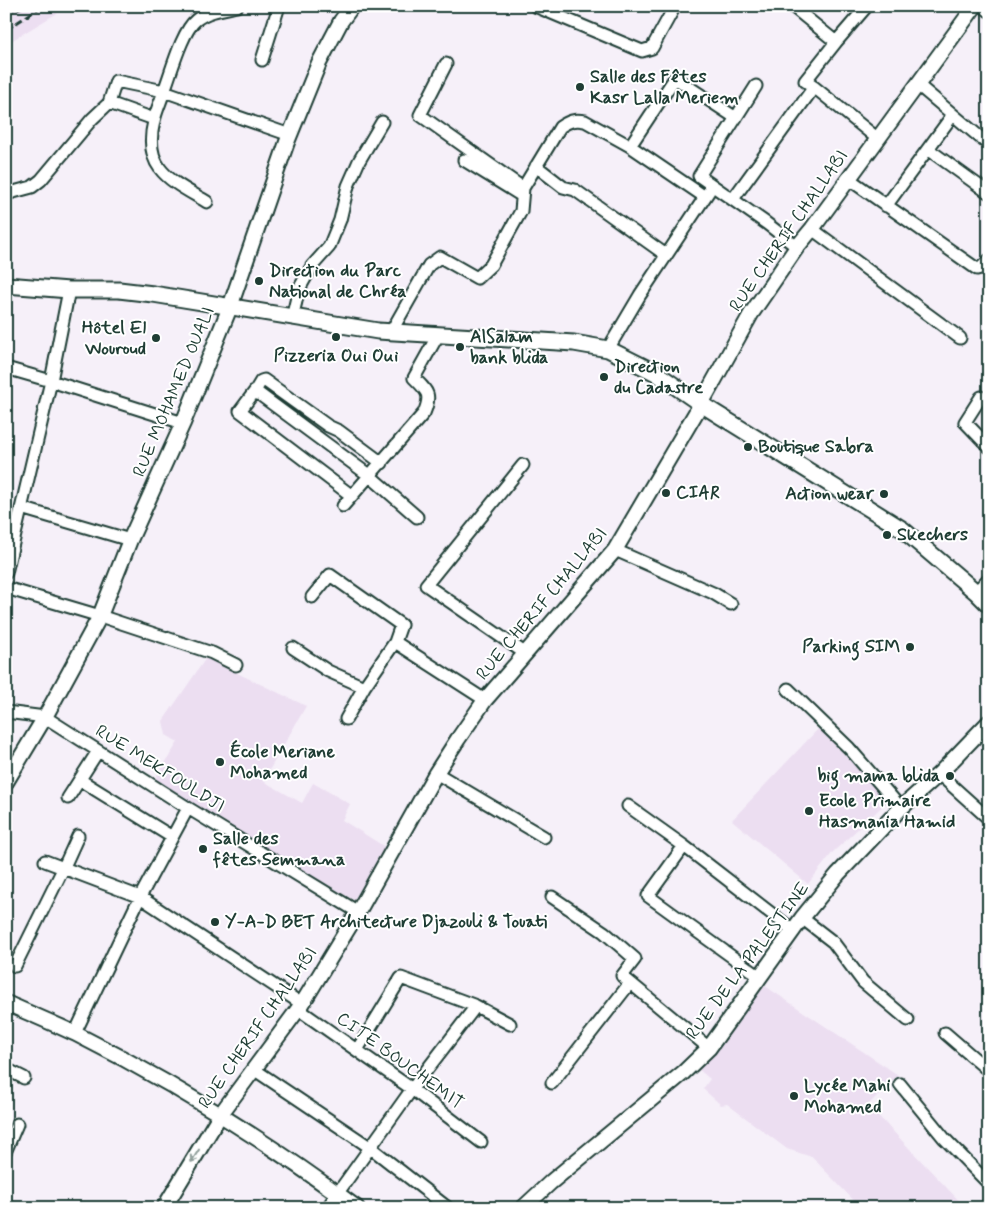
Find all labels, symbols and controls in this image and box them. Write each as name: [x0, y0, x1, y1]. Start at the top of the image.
place label: Salle des Fêtes Kasr Lalla Meriem: [590, 65, 739, 110]
marker: Salle des Fêtes Kasr Lalla Meriem: [574, 81, 586, 93]
street label: RUE CHERIF CHALLABI: [724, 145, 854, 317]
place label: Direction du Parc National de Chréa: [269, 259, 407, 304]
marker: Direction du Parc National de Chréa: [253, 275, 265, 287]
street label: RUE MOHAMED OUALI: [127, 303, 221, 481]
place label: Hôtel El Wouroud: [82, 316, 146, 361]
place label: AlSalam bank blida: [470, 325, 548, 370]
marker: Pizzeria Oui Oui: [330, 331, 342, 343]
marker: Hôtel El Wouroud: [150, 332, 162, 344]
marker: AlSalam bank blida: [454, 341, 466, 353]
place label: Pizzeria Oui Oui: [274, 344, 398, 368]
place label: Direction du Cadastre: [614, 355, 703, 400]
marker: Direction du Cadastre: [598, 371, 610, 383]
place label: Boutique Sabra: [758, 435, 874, 459]
marker: Boutique Sabra: [742, 441, 754, 453]
place label: CIAR: [676, 481, 720, 505]
place label: Action wear: [785, 482, 875, 506]
marker: CIAR: [660, 487, 672, 499]
marker: Action wear: [878, 488, 890, 500]
street label: RUE CHERIF CHALLABI: [471, 523, 613, 685]
place label: Skechers: [897, 523, 968, 547]
marker: Skechers: [881, 529, 893, 541]
place label: Parking SIM: [802, 635, 900, 661]
marker: Parking SIM: [904, 641, 916, 653]
street label: RUE MEKFOULDJI: [91, 719, 229, 819]
place label: École Meriane Mohamed: [230, 739, 335, 785]
marker: École Meriane Mohamed: [214, 756, 226, 768]
place label: big mama blida: [817, 764, 940, 790]
marker: big mama blida: [944, 770, 956, 782]
place label: Ecole Primaire Hasmania Hamid: [819, 789, 955, 834]
marker: Ecole Primaire Hasmania Hamid: [803, 805, 815, 817]
place label: Salle des fêtes Semmana: [212, 827, 345, 872]
marker: Salle des fêtes Semmana: [197, 843, 209, 855]
street label: RUE DE LA PALESTINE: [681, 877, 815, 1045]
place label: Y-A-D BET Architecture Djazouli & Touati: [225, 910, 548, 934]
marker: Y-A-D BET Architecture Djazouli & Touati: [209, 916, 221, 928]
street label: RUE CHERIF CHALLABI: [193, 942, 323, 1114]
street label: CITE BOUCHEMIT: [331, 1007, 469, 1115]
place label: Lycée Mahi Mohamed: [804, 1074, 891, 1119]
marker: Lycée Mahi Mohamed: [788, 1090, 800, 1102]
one-way arrow: [189, 1149, 199, 1163]

